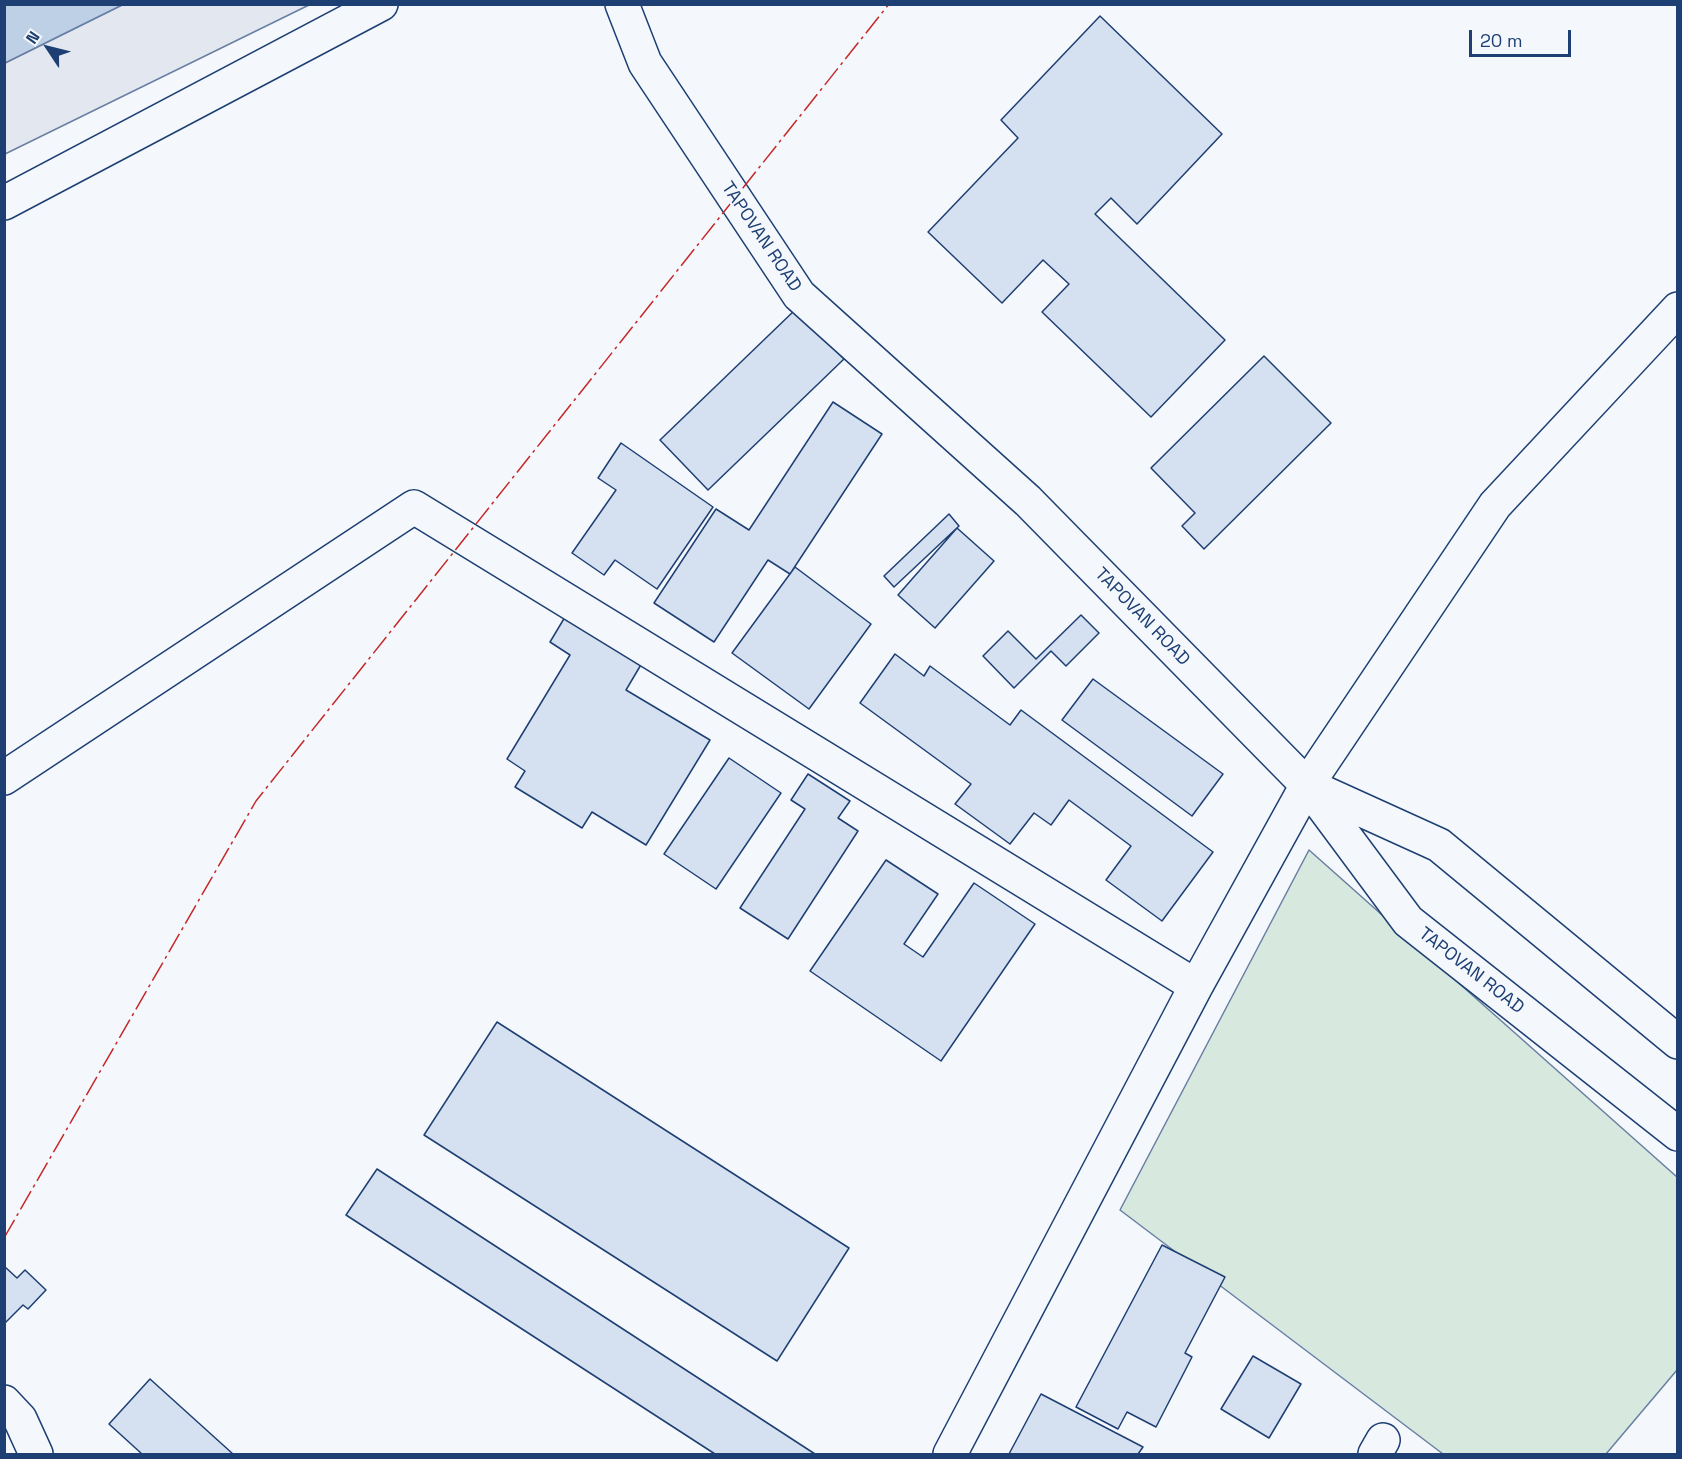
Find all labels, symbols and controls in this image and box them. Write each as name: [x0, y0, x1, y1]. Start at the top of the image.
north arrow: [18, 18, 78, 78]
scale bar: [1472, 18, 1574, 56]
text: N: [21, 27, 45, 48]
text: 20 m: [1480, 29, 1523, 52]
street label: TAPOVAN ROAD: [716, 178, 806, 296]
street label: TAPOVAN ROAD: [1090, 564, 1194, 670]
street label: TAPOVAN ROAD: [1414, 923, 1528, 1019]

